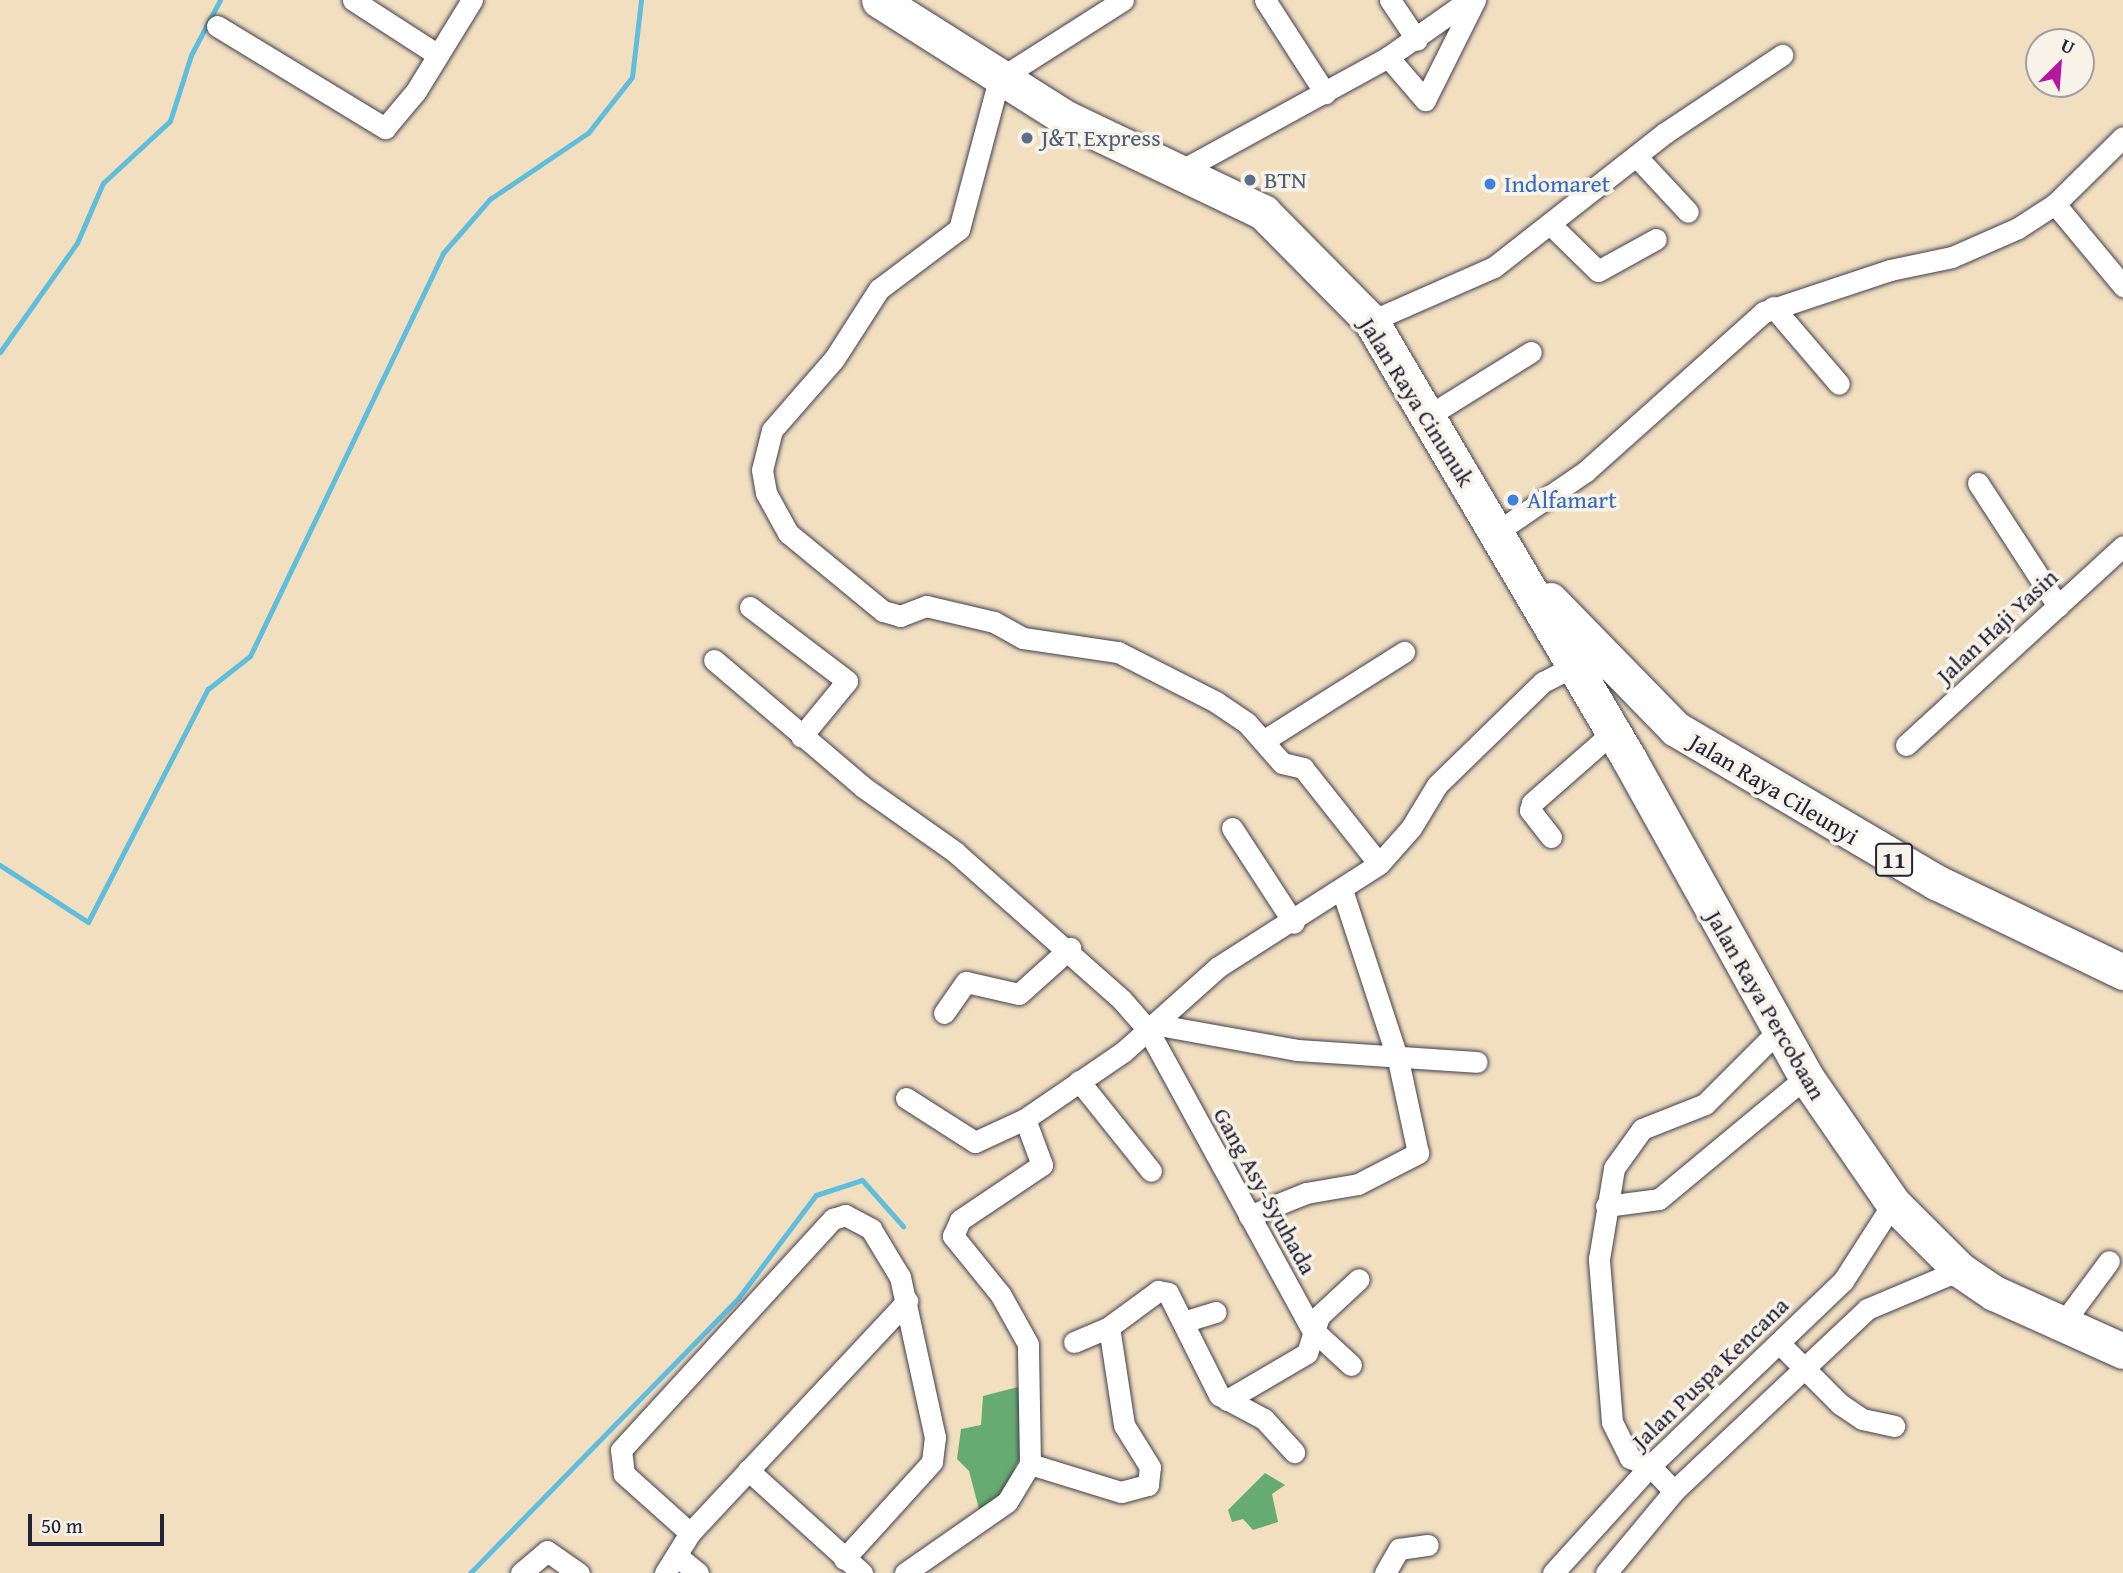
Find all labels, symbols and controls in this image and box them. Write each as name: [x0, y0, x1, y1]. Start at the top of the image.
north arrow: [2025, 28, 2095, 98]
text: U: [2056, 30, 2080, 61]
place label: J&T Express: [1041, 124, 1161, 152]
marker: J&T Express: [1019, 130, 1035, 146]
place label: BTN: [1264, 166, 1307, 194]
place label: Indomaret: [1504, 170, 1610, 198]
marker: BTN: [1242, 172, 1258, 188]
marker: Indomaret: [1482, 176, 1498, 192]
street label: Jalan Raya Cinunuk: [1353, 312, 1481, 492]
place label: Alfamart: [1527, 486, 1617, 514]
marker: Alfamart: [1505, 492, 1521, 508]
street label: Jalan Haji Yasin: [1930, 562, 2064, 690]
street label: Jalan Raya Cileunyi: [1684, 727, 1864, 851]
road number: 11: [1875, 840, 1913, 880]
street label: Jalan Raya Percobaan: [1700, 905, 1832, 1105]
street label: Gang Asy-Syuhada: [1207, 1103, 1323, 1279]
street label: Jalan Puspa Kencana: [1626, 1291, 1794, 1455]
scale bar: [32, 1500, 168, 1544]
text: 50 m: [41, 1510, 83, 1541]

